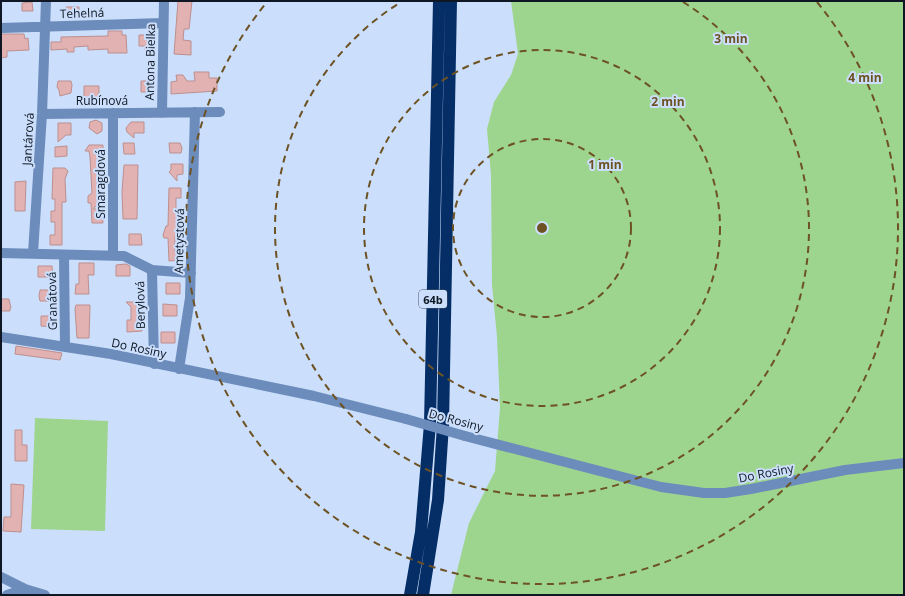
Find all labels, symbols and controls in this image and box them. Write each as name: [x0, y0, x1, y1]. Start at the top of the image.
street label: Tehelná: [59, 4, 105, 22]
street label: Antona Bielka: [141, 23, 159, 101]
text: 3 min: [714, 30, 748, 47]
text: 4 min: [848, 69, 882, 86]
street label: Rubínová: [76, 92, 128, 109]
text: 2 min: [651, 93, 685, 110]
street label: Jantárová: [18, 112, 38, 167]
street label: Smaragdová: [92, 149, 109, 219]
text: 1 min: [588, 156, 622, 173]
street label: Ametystová: [170, 208, 188, 274]
centre of rings: [535, 221, 549, 235]
street label: Granátová: [43, 272, 61, 330]
street label: Berylová: [131, 281, 149, 329]
road number: 64b: [419, 290, 447, 308]
street label: Do Rosiny: [110, 334, 169, 362]
street label: Do Rosiny: [427, 405, 486, 436]
street label: Do Rosiny: [737, 459, 796, 487]

